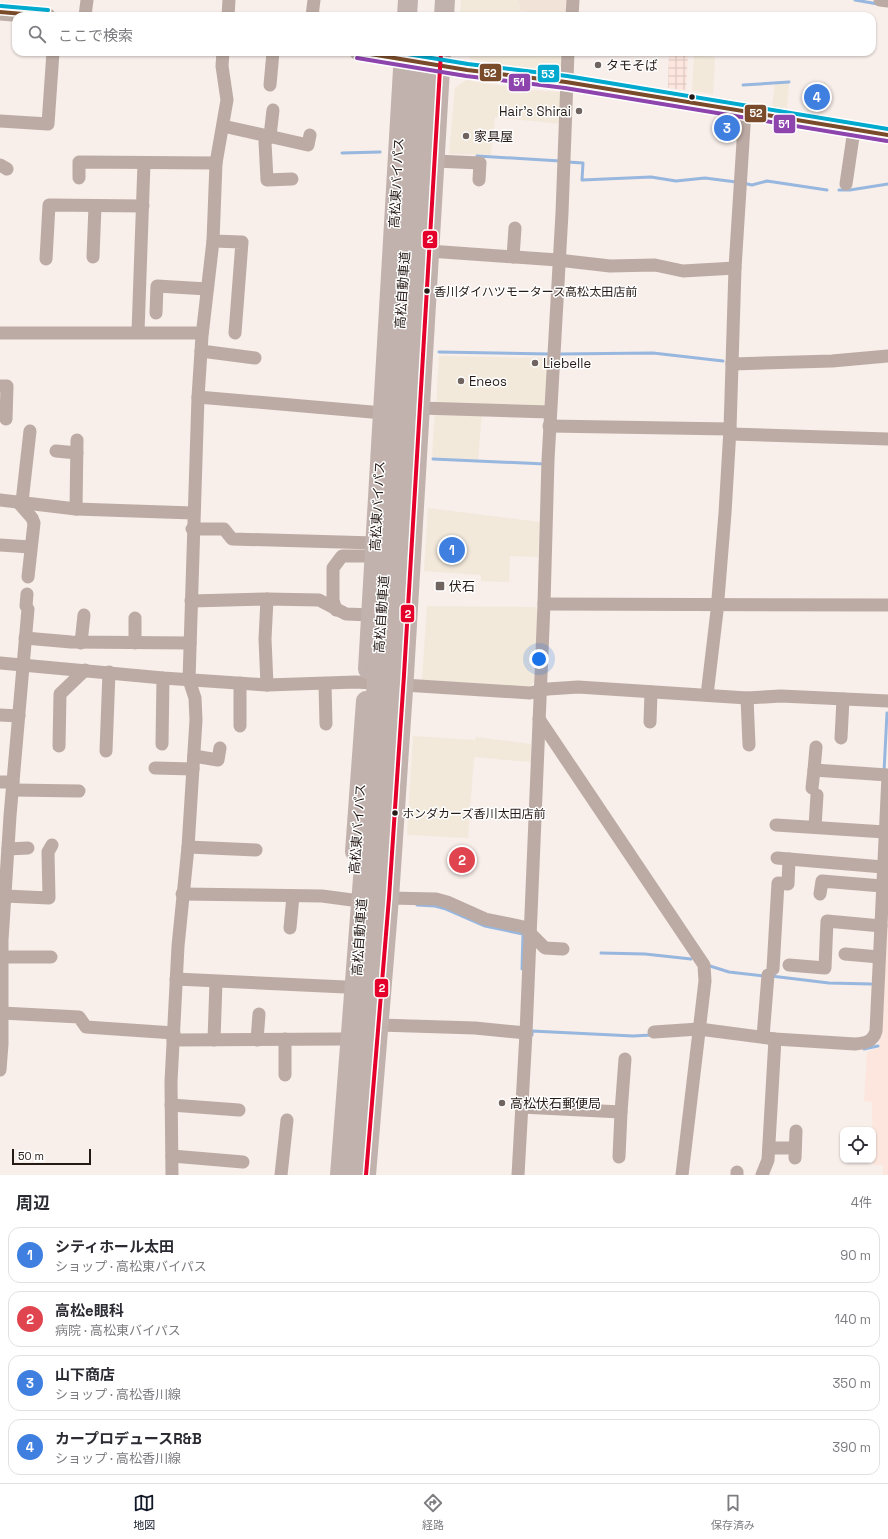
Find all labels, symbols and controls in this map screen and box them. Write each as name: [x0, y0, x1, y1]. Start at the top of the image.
search box: [12, 12, 876, 56]
icon: search: [26, 23, 48, 45]
text: ここで検索: [58, 26, 133, 45]
place label: タモそば: [606, 57, 658, 74]
marker: タモそば: [593, 60, 603, 70]
line badge: 52: [479, 63, 502, 82]
line badge: 53: [537, 64, 560, 83]
text: 52: [483, 66, 497, 80]
text: 53: [541, 67, 555, 81]
line badge: 51: [508, 73, 531, 92]
text: 51: [513, 75, 525, 89]
pin: 4: [804, 82, 830, 112]
unlabelled marker: [687, 92, 697, 102]
place label: Hair’s Shirai: [499, 103, 571, 120]
line badge: 52: [744, 104, 767, 123]
marker: Hair’s Shirai: [574, 106, 584, 116]
text: 52: [749, 106, 763, 120]
pin: 3: [714, 113, 740, 143]
line badge: 51: [773, 114, 796, 134]
text: 51: [778, 117, 790, 131]
place label: 家具屋: [474, 128, 513, 145]
marker: 家具屋: [461, 131, 471, 141]
street label: 高松東バイパス: [386, 137, 407, 229]
line badge: 2: [422, 230, 438, 249]
text: 2: [427, 232, 434, 246]
street label: 高松自動車道: [391, 251, 414, 330]
place label: 香川ダイハツモータース高松太田店前: [434, 284, 637, 300]
marker: 香川ダイハツモータース高松太田店前: [422, 286, 432, 296]
place label: Liebelle: [543, 355, 591, 372]
marker: Liebelle: [530, 358, 540, 368]
place label: Eneos: [469, 373, 507, 390]
marker: Eneos: [456, 376, 466, 386]
street label: 高松東バイパス: [367, 460, 388, 552]
pin: 1: [439, 535, 465, 565]
street label: 高松自動車道: [370, 575, 393, 654]
place label: 伏石: [449, 578, 475, 595]
marker: 伏石: [434, 580, 446, 592]
line badge: 2: [400, 604, 415, 623]
text: 2: [405, 607, 412, 621]
your location: [529, 649, 549, 669]
street label: 高松東バイパス: [346, 783, 369, 875]
place label: ホンダカーズ香川太田店前: [402, 806, 545, 822]
marker: ホンダカーズ香川太田店前: [390, 808, 400, 818]
pin: 2: [449, 845, 475, 875]
street label: 高松自動車道: [348, 898, 371, 977]
line badge: 2: [374, 978, 389, 998]
text: 2: [379, 981, 386, 995]
place label: 高松伏石郵便局: [510, 1095, 601, 1112]
marker: 高松伏石郵便局: [497, 1098, 507, 1108]
map controls: [840, 1127, 876, 1163]
button: locate: [840, 1127, 876, 1163]
scale bar: [12, 1147, 91, 1166]
text: 50 m: [18, 1149, 44, 1163]
text: 周辺: [16, 1192, 50, 1214]
text: 4件: [851, 1194, 872, 1211]
text: シティホール太田: [55, 1237, 174, 1256]
text: 1: [27, 1247, 33, 1264]
text: 90 m: [840, 1247, 871, 1264]
text: ショップ · 高松東バイパス: [55, 1258, 207, 1275]
text: 高松e眼科: [55, 1301, 124, 1320]
text: 2: [26, 1311, 34, 1328]
text: 140 m: [835, 1311, 871, 1328]
text: 病院 · 高松東バイパス: [55, 1322, 181, 1339]
text: 山下商店: [55, 1365, 115, 1384]
text: 3: [26, 1375, 34, 1392]
text: 350 m: [833, 1375, 871, 1392]
text: ショップ · 高松香川線: [55, 1386, 181, 1403]
text: カープロデュースR&B: [55, 1429, 202, 1448]
text: 4: [26, 1439, 34, 1456]
text: 390 m: [832, 1439, 871, 1456]
text: ショップ · 高松香川線: [55, 1450, 181, 1467]
tab: 地図: [133, 1492, 155, 1532]
tab: 経路: [422, 1492, 444, 1532]
tab: 保存済み: [711, 1492, 755, 1532]

